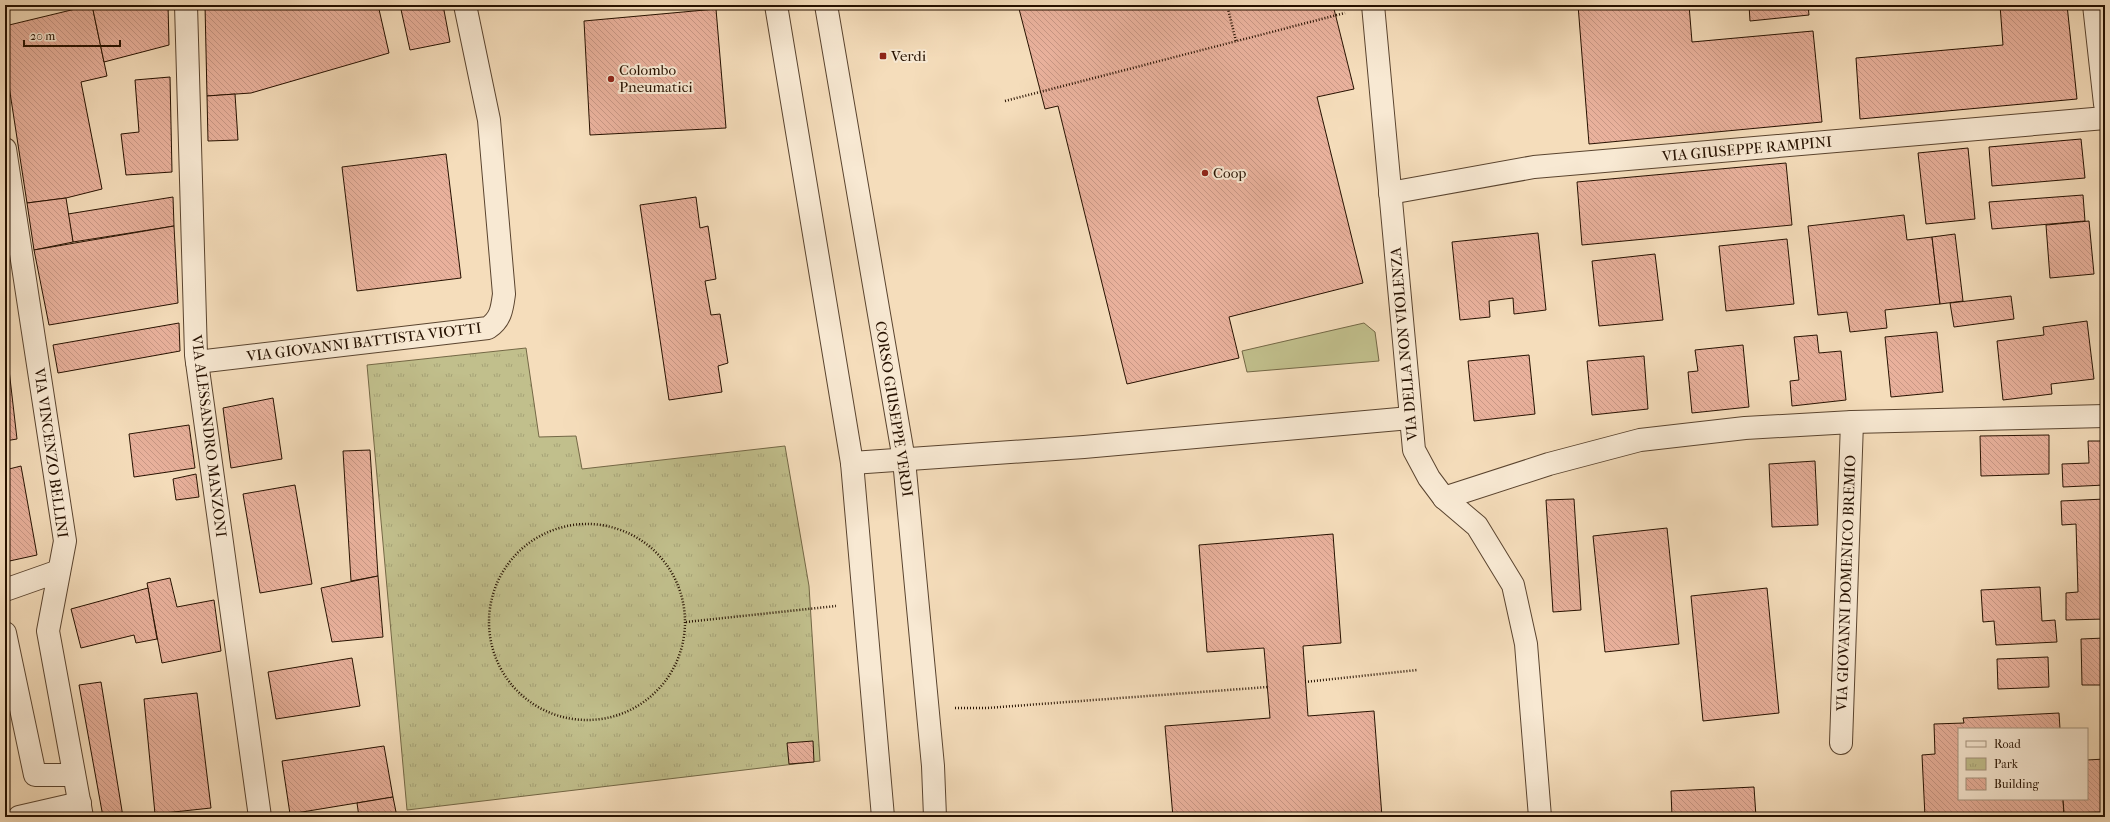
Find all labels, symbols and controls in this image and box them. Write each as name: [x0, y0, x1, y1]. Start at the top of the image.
scale bar: [24, 22, 120, 48]
text: 20 m: [30, 29, 55, 43]
place label: Verdi: [890, 47, 927, 65]
marker: Verdi: [878, 51, 888, 61]
place label: Colombo Pneumatici: [619, 61, 693, 96]
marker: Colombo Pneumatici: [606, 74, 616, 84]
street label: VIA GIUSEPPE RAMPINI: [1660, 133, 1833, 165]
place label: Coop: [1213, 164, 1246, 182]
marker: Coop: [1200, 168, 1210, 178]
street label: VIA DELLA NON VIOLENZA: [1387, 246, 1422, 443]
street label: VIA GIOVANNI BATTISTA VIOTTI: [245, 319, 483, 365]
street label: CORSO GIUSEPPE VERDI: [871, 320, 917, 498]
street label: VIA ALESSANDRO MANZONI: [188, 333, 230, 538]
street label: VIA VINCENZO BELLINI: [30, 366, 72, 539]
street label: VIA GIOVANNI DOMENICO BREMIO: [1833, 455, 1859, 712]
legend: [1958, 728, 2088, 800]
text: Road: [1994, 737, 2021, 751]
text: Park: [1994, 757, 2019, 771]
text: Building: [1994, 777, 2039, 791]

